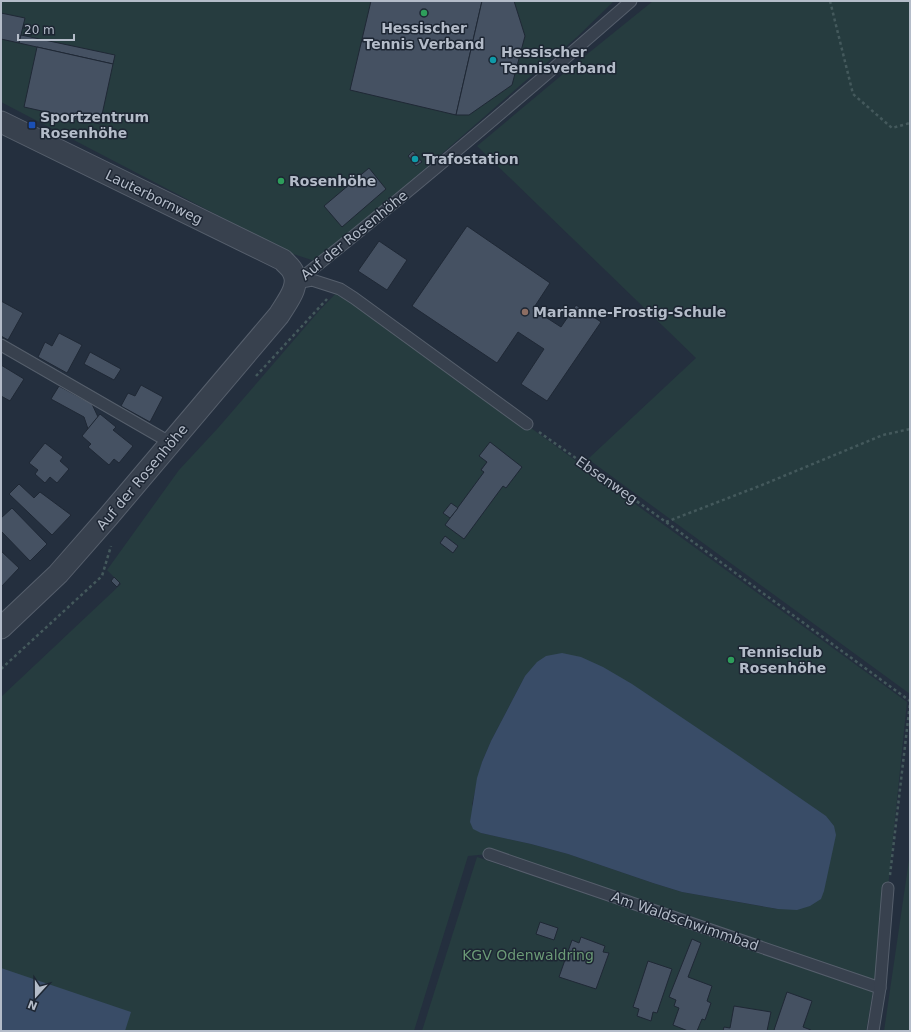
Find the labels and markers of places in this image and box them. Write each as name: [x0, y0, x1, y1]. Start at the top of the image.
marker: Hessischer Tennis Verband: [419, 8, 429, 18]
place label: Hessischer Tennis Verband: [363, 20, 485, 52]
place label: Hessischer Tennisverband: [501, 44, 616, 76]
marker: Hessischer Tennisverband: [488, 55, 498, 65]
place label: Sportzentrum Rosenhöhe: [40, 109, 149, 141]
marker: Sportzentrum Rosenhöhe: [27, 120, 37, 130]
place label: Trafostation: [423, 151, 519, 167]
marker: Trafostation: [410, 154, 420, 164]
place label: Rosenhöhe: [289, 173, 376, 189]
marker: Rosenhöhe: [276, 176, 286, 186]
place label: Marianne-Frostig-Schule: [533, 304, 726, 320]
marker: Marianne-Frostig-Schule: [520, 307, 530, 317]
place label: Tennisclub Rosenhöhe: [739, 644, 826, 676]
marker: Tennisclub Rosenhöhe: [726, 655, 736, 665]

